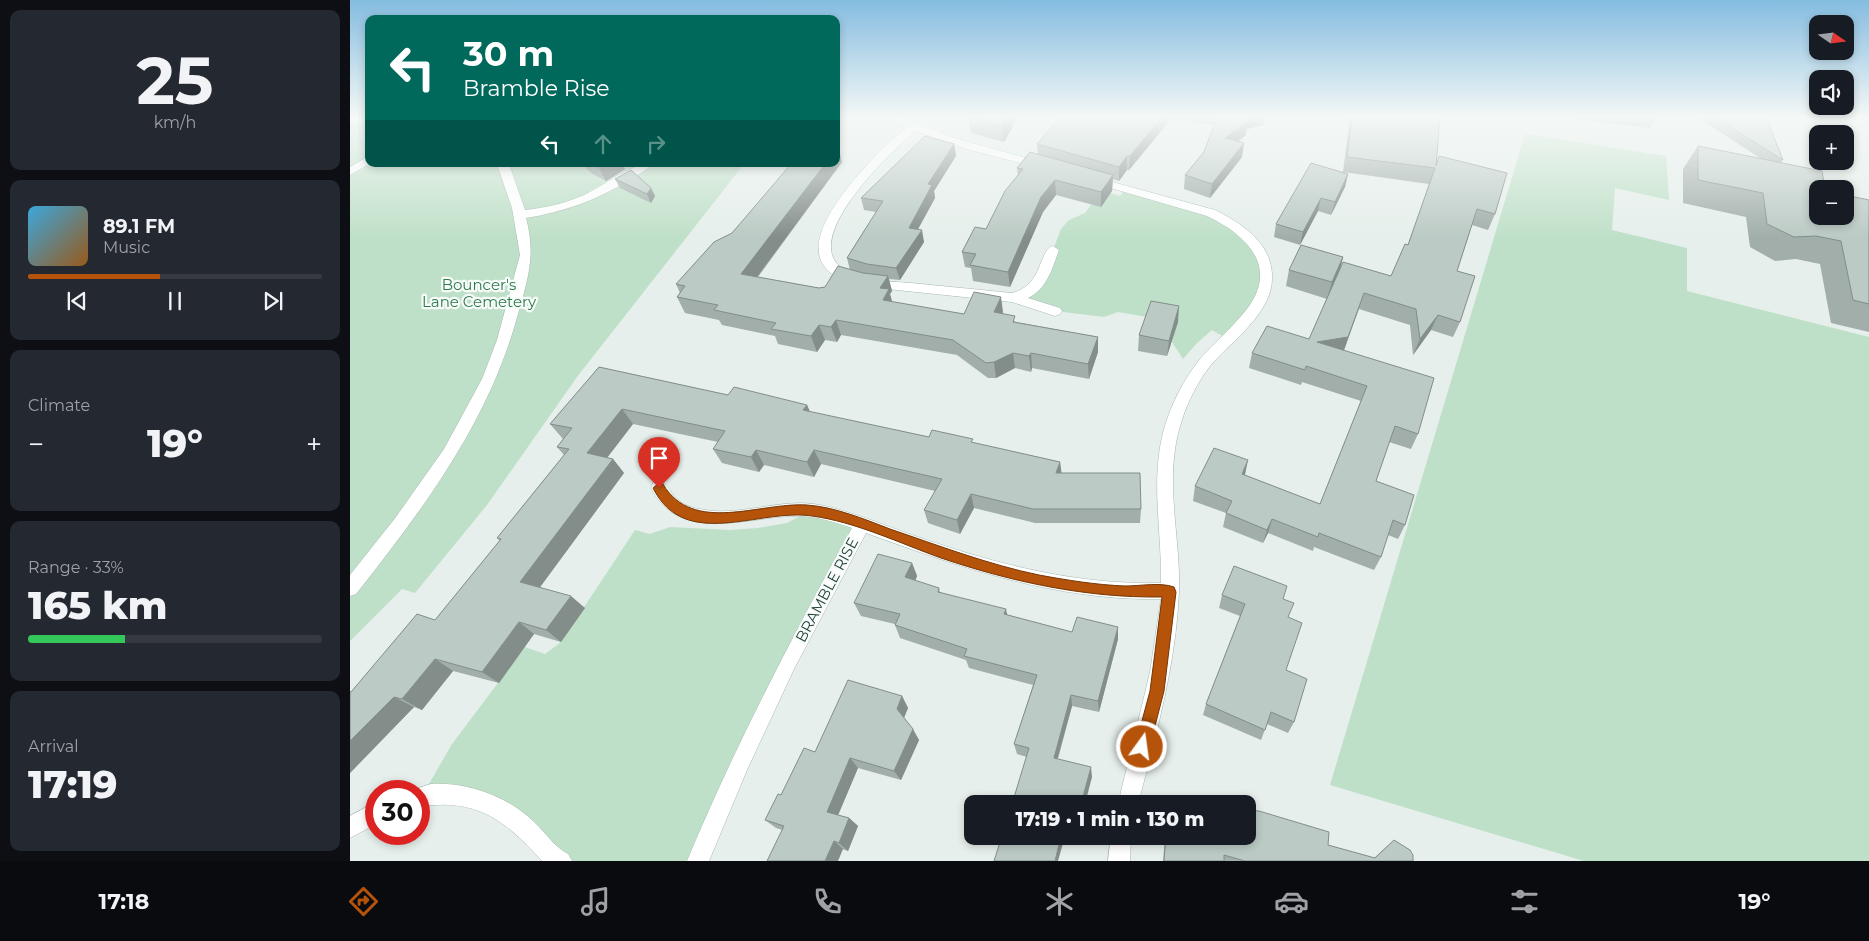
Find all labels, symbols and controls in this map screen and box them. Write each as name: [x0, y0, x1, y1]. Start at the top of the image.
north arrow: [1809, 15, 1854, 60]
map controls: [1809, 15, 1854, 225]
text: 30 m: [463, 32, 554, 75]
icon: left: [380, 35, 445, 100]
text: 25: [136, 41, 214, 120]
button: sound: [1809, 70, 1854, 115]
text: Bramble Rise: [463, 75, 610, 102]
text: km/h: [154, 113, 196, 132]
button: +: [1809, 125, 1854, 170]
icon: left: [536, 130, 564, 158]
icon: ahead: [589, 130, 617, 158]
icon: right: [642, 130, 670, 158]
button: −: [1809, 180, 1854, 225]
text: 89.1 FM: [103, 215, 175, 238]
text: Music: [103, 238, 150, 257]
park label: Bouncer's Lane Cemetery: [422, 275, 537, 311]
icon: previous: [63, 287, 91, 315]
icon: pause: [161, 287, 189, 315]
icon: next: [259, 287, 287, 315]
text: Climate: [28, 396, 90, 415]
text: 19°: [147, 420, 203, 467]
text: −: [28, 427, 44, 461]
text: +: [306, 427, 322, 461]
pin: [638, 437, 680, 488]
icon: arrive: [645, 444, 673, 472]
street label: BRAMBLE RISE: [791, 534, 862, 645]
text: Range · 33%: [28, 558, 124, 577]
text: 165 km: [28, 582, 168, 629]
position arrow: [1115, 720, 1167, 772]
text: Arrival: [28, 737, 78, 756]
text: 17:19: [28, 761, 117, 808]
speed limit sign: 30: [365, 780, 430, 845]
text: 17:19 · 1 min · 130 m: [1016, 808, 1204, 831]
icon: directions: [346, 884, 381, 919]
icon: music: [578, 884, 613, 919]
icon: phone: [810, 884, 845, 919]
icon: climate: [1042, 884, 1077, 919]
icon: car: [1274, 884, 1309, 919]
icon: filters: [1507, 884, 1542, 919]
text: 17:18: [99, 888, 149, 915]
text: 19°: [1739, 888, 1770, 915]

